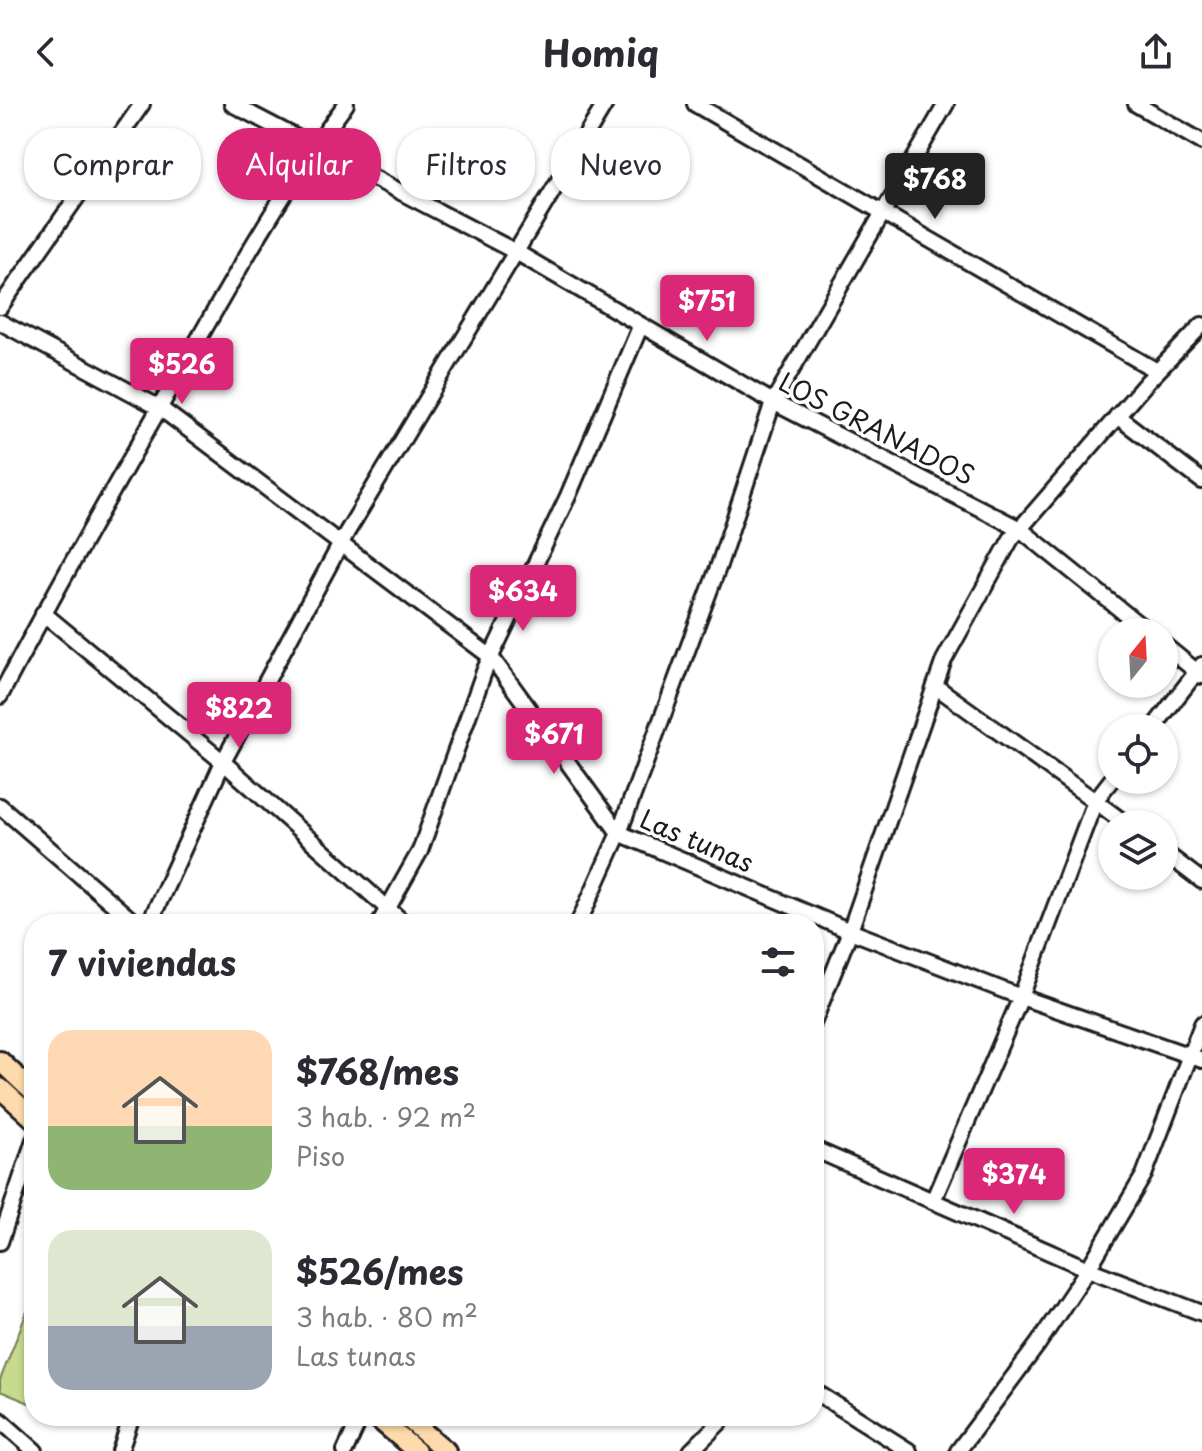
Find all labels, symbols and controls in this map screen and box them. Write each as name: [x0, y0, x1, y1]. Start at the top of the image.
text: Homiq: [543, 25, 659, 79]
icon: back: [24, 30, 68, 74]
icon: share: [1134, 30, 1178, 74]
chip: Comprar: [24, 128, 201, 200]
chip: Alquilar: [217, 128, 381, 200]
chip: Filtros: [397, 128, 535, 200]
chip: Nuevo: [551, 128, 690, 200]
pin: $768: [888, 153, 982, 221]
text: $768: [903, 159, 967, 198]
pin: $751: [660, 275, 754, 343]
text: $751: [678, 281, 736, 320]
pin: $526: [135, 338, 229, 406]
text: $526: [148, 344, 216, 383]
street label: LOS GRANADOS: [772, 362, 982, 494]
pin: $634: [476, 565, 570, 633]
text: $634: [488, 571, 558, 610]
north arrow: [1098, 618, 1178, 698]
map controls: [1098, 618, 1178, 890]
pin: $822: [192, 682, 286, 750]
text: $822: [205, 688, 273, 727]
pin: $671: [507, 708, 601, 776]
text: $671: [524, 714, 584, 753]
button: locate: [1098, 714, 1178, 794]
street label: Las tunas: [634, 799, 760, 881]
button: layers: [1098, 810, 1178, 890]
text: 7 viviendas: [48, 936, 236, 988]
icon: filters: [756, 940, 800, 984]
text: $768/mes: [296, 1045, 459, 1097]
icon: home: [112, 1062, 208, 1158]
text: 3 hab. · 92 m²: [296, 1097, 476, 1136]
text: Piso: [296, 1136, 345, 1175]
pin: $374: [967, 1148, 1061, 1216]
text: $374: [982, 1154, 1046, 1193]
text: $526/mes: [296, 1245, 464, 1297]
icon: home: [112, 1262, 208, 1358]
text: 3 hab. · 80 m²: [296, 1297, 478, 1336]
text: Las tunas: [296, 1336, 416, 1375]

